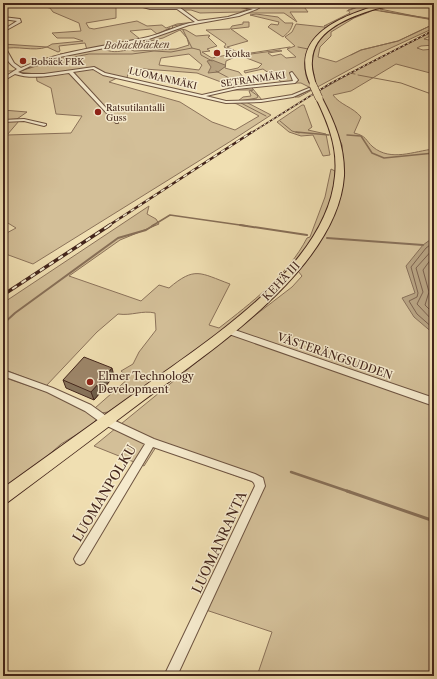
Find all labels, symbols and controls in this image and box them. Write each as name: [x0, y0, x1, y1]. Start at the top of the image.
water label: Bobäckbäcken: [103, 38, 170, 52]
marker: Kotka: [212, 48, 222, 58]
place label: Kotka: [225, 48, 250, 59]
marker: Bobäck FBK: [18, 56, 28, 66]
place label: Bobäck FBK: [31, 56, 85, 67]
street label: LUOMANMÄKI: [128, 65, 198, 91]
street label: SETRANMÄKI: [220, 69, 286, 89]
place label: Ratsutilantalli Guss: [106, 102, 165, 123]
marker: Ratsutilantalli Guss: [93, 107, 103, 117]
street label: KEHÄ III: [259, 258, 303, 304]
street label: VÄSTERÄNGSUDDEN: [275, 329, 395, 382]
place label: Elmer Technology Development: [98, 369, 195, 396]
marker: Elmer Technology Development: [85, 377, 95, 387]
street label: LUOMANPOLKU: [69, 442, 139, 544]
street label: LUOMANRANTA: [188, 488, 250, 596]

